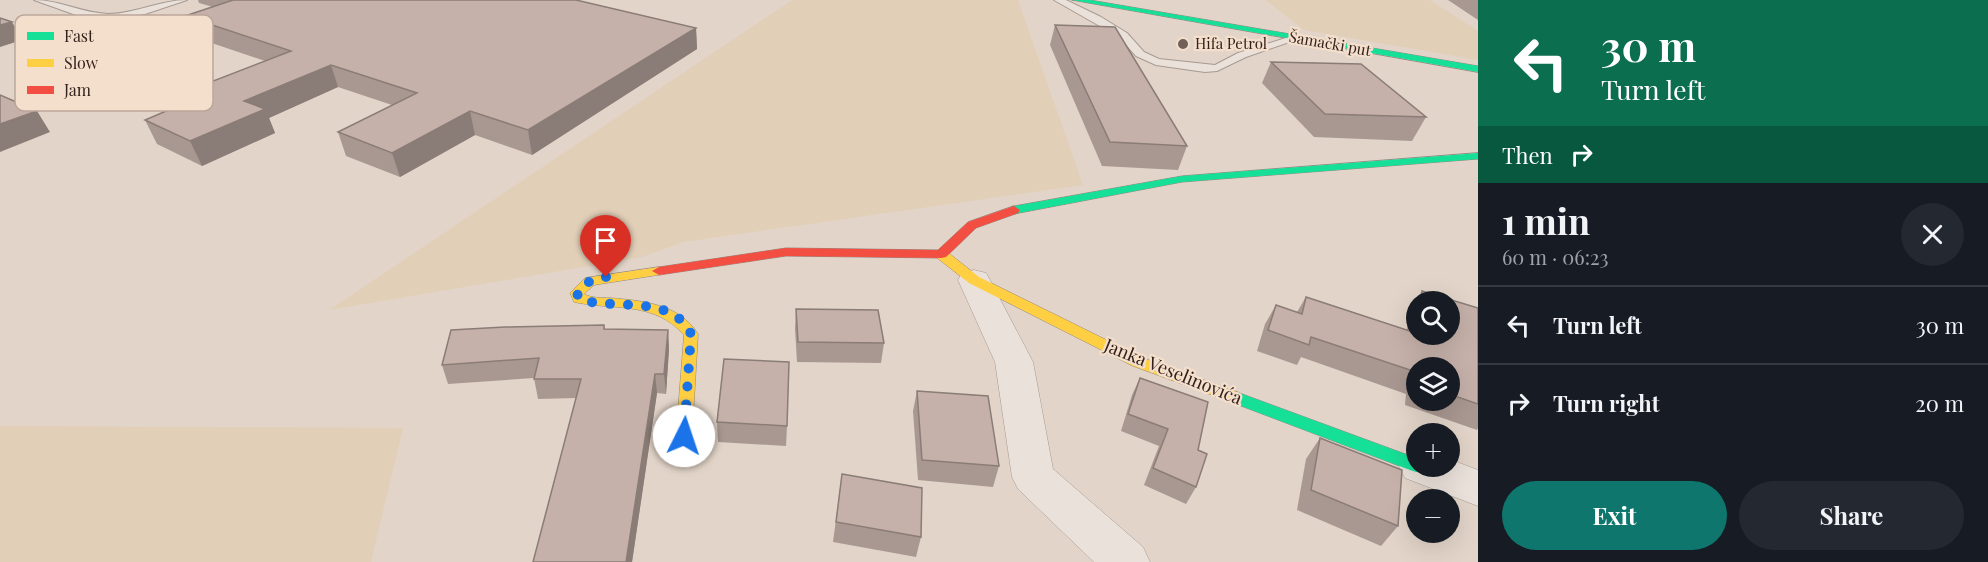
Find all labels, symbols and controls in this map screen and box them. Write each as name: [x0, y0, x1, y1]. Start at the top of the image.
legend: [15, 15, 213, 111]
text: 30 m: [1601, 17, 1696, 73]
icon: left: [1502, 24, 1580, 102]
text: Fast: [64, 25, 94, 46]
street label: Šamački put: [1288, 26, 1373, 60]
place label: Hifa Petrol: [1195, 33, 1267, 53]
marker: Hifa Petrol: [1176, 37, 1190, 51]
text: Slow: [64, 52, 99, 73]
text: Turn left: [1601, 71, 1705, 107]
text: Jam: [63, 79, 91, 100]
icon: right: [1565, 138, 1598, 171]
text: Then: [1502, 140, 1553, 170]
text: 1 min: [1502, 196, 1590, 244]
button: close: [1901, 203, 1964, 266]
pin: [580, 215, 631, 277]
icon: arrive: [589, 224, 622, 257]
text: 60 m · 06:23: [1502, 243, 1609, 270]
map controls: [1406, 291, 1460, 543]
button: search: [1406, 291, 1460, 345]
icon: left: [1502, 309, 1535, 342]
text: Turn left: [1553, 310, 1642, 340]
text: 30 m: [1916, 310, 1964, 340]
street label: Janka Veselinovića: [1100, 332, 1246, 410]
button: layers: [1406, 357, 1460, 411]
icon: right: [1502, 387, 1535, 420]
text: Turn right: [1553, 388, 1659, 418]
text: 20 m: [1915, 388, 1964, 418]
position arrow: [652, 404, 716, 468]
button: +: [1406, 423, 1460, 477]
button: Exit: [1502, 481, 1727, 550]
button: Share: [1739, 481, 1964, 550]
button: −: [1406, 489, 1460, 543]

